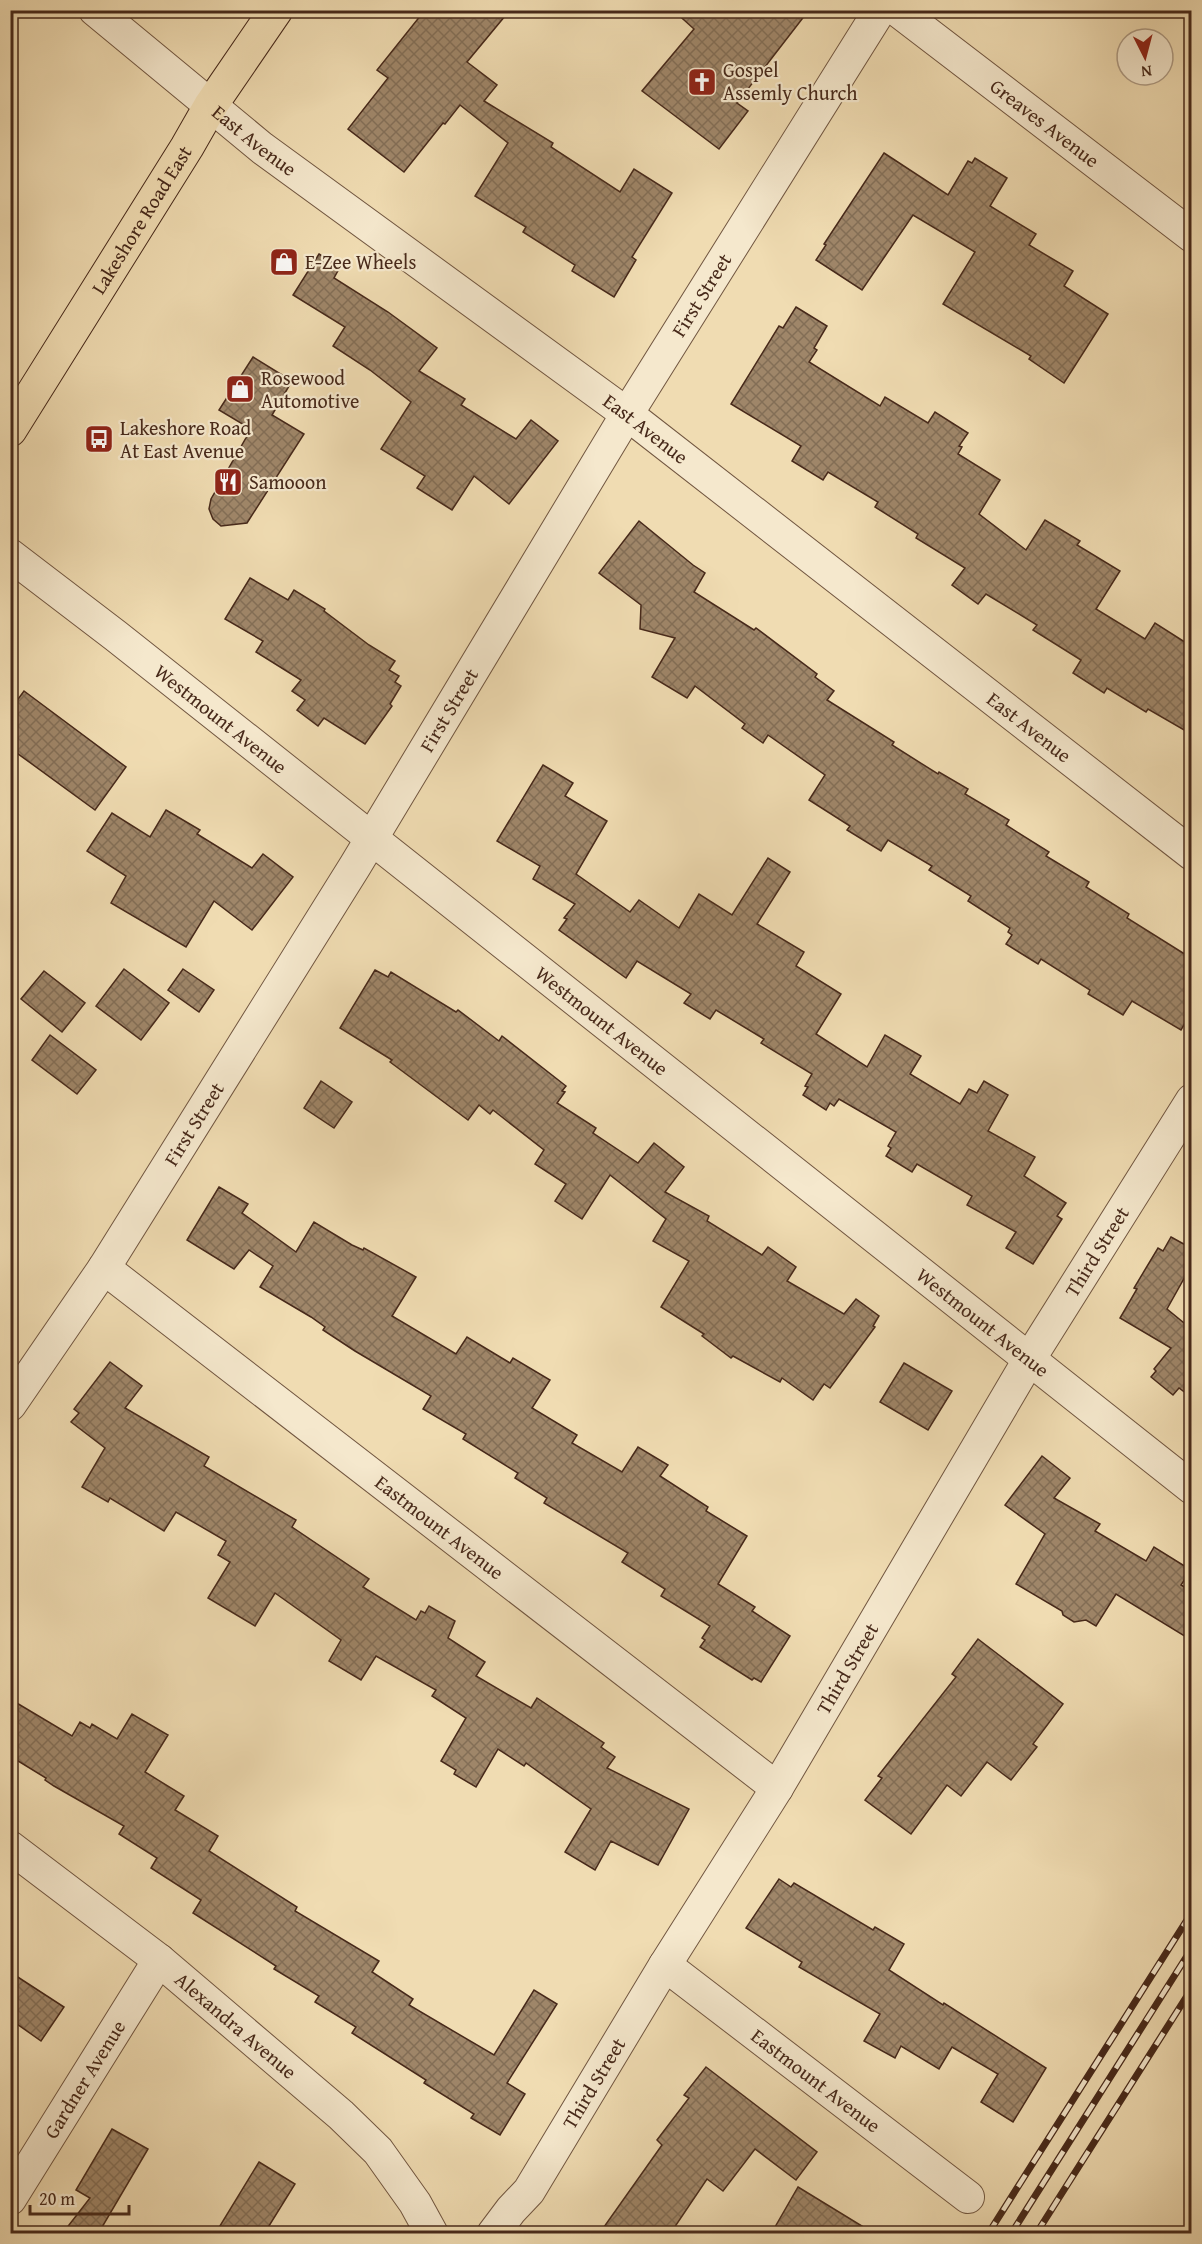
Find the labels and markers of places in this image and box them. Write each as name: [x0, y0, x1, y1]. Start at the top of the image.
place label: Gospel Assemly Church: [723, 55, 857, 107]
church icon: Gospel Assemly Church: [686, 66, 718, 98]
shop icon: E-Zee Wheels: [268, 246, 300, 278]
place label: E-Zee Wheels: [305, 247, 416, 276]
place label: Rosewood Automotive: [261, 363, 359, 415]
shop icon: Rosewood Automotive: [224, 373, 256, 405]
place label: Lakeshore Road At East Avenue: [120, 413, 252, 465]
bus stop icon: Lakeshore Road At East Avenue: [83, 423, 115, 455]
restaurant icon: Samooon: [212, 466, 244, 498]
place label: Samooon: [249, 467, 326, 496]

